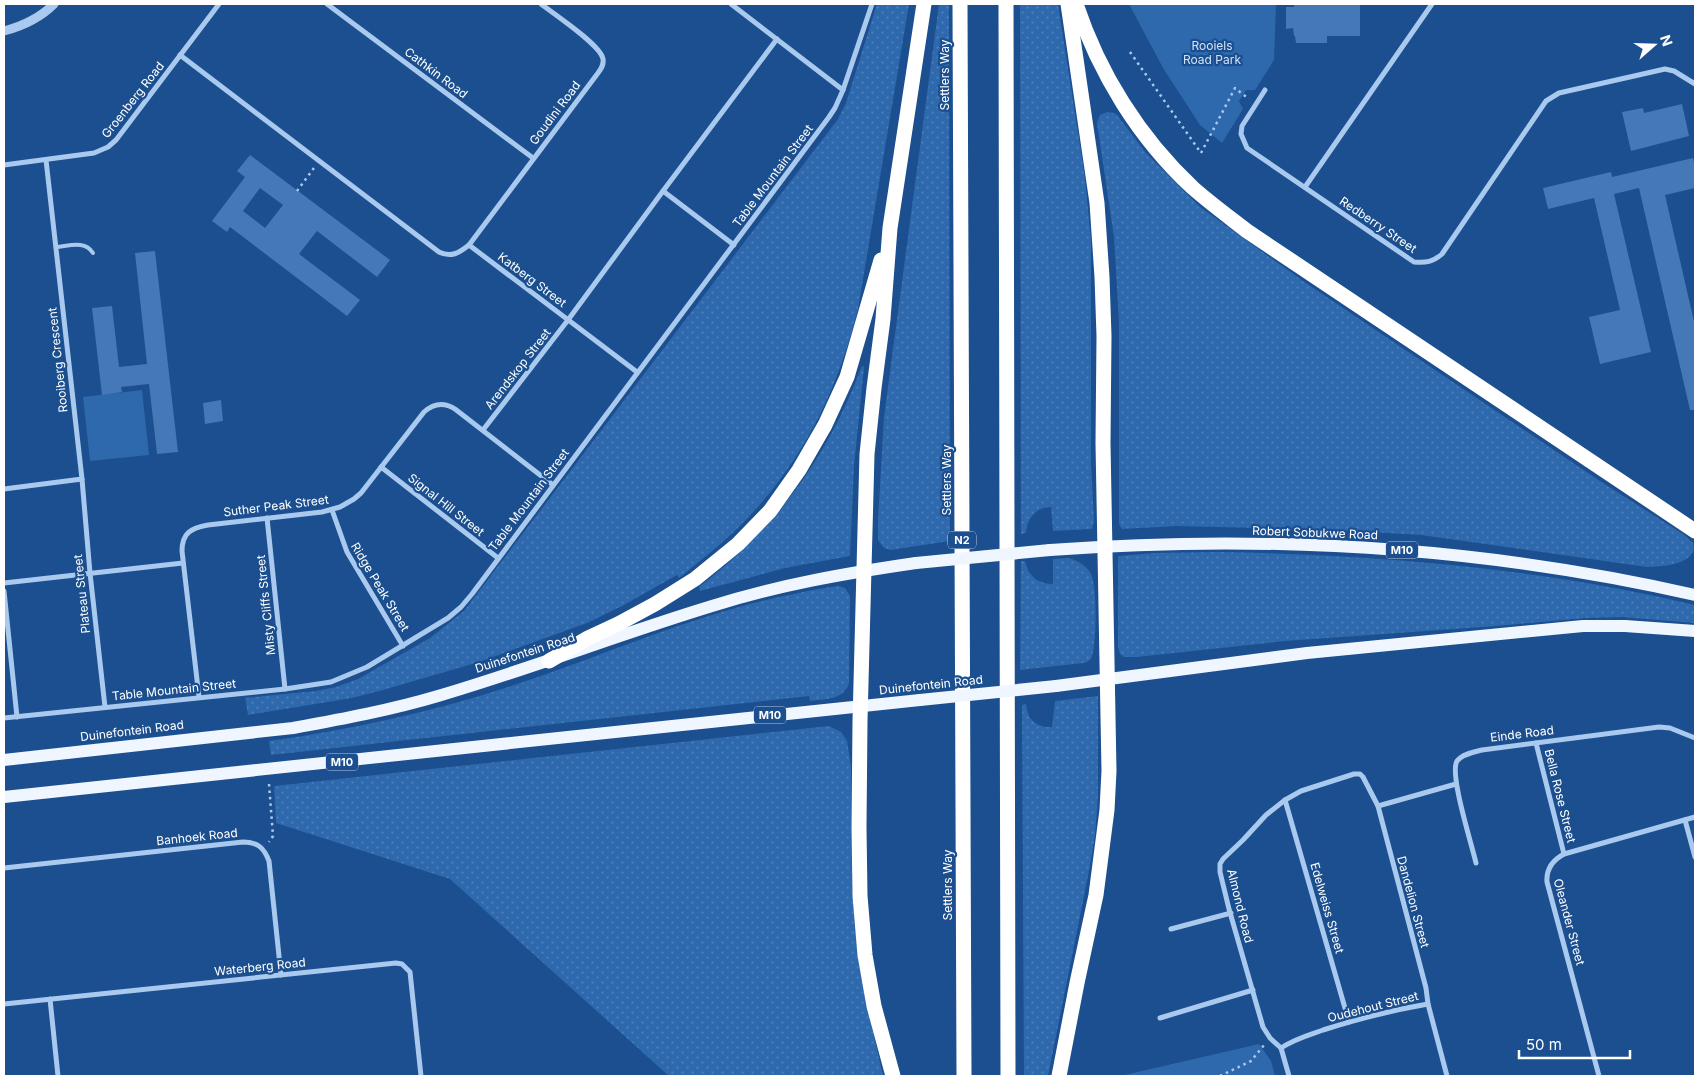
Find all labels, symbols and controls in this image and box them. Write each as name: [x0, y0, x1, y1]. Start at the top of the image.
north arrow: [1629, 20, 1679, 70]
text: N: [1657, 32, 1676, 48]
park label: Rooiels Road Park: [1183, 38, 1241, 67]
street label: Settlers Way: [937, 39, 952, 110]
street label: Cathkin Road: [402, 44, 471, 101]
street label: Groenberg Road: [98, 58, 167, 141]
street label: Goudini Road: [526, 78, 583, 147]
street label: Table Mountain Street: [729, 121, 816, 230]
street label: Redberry Street: [1337, 193, 1420, 256]
street label: Katberg Street: [495, 249, 570, 310]
street label: Rooiberg Crescent: [45, 307, 70, 413]
street label: Arendskop Street: [481, 325, 554, 412]
street label: Settlers Way: [939, 444, 954, 515]
street label: Table Mountain Street: [485, 445, 572, 554]
street label: Signal Hill Street: [405, 470, 488, 539]
street label: Suther Peak Street: [222, 492, 330, 519]
street label: Robert Sobukwe Road: [1252, 523, 1378, 542]
road number: N2: [948, 532, 976, 548]
street label: Ridge Peak Street: [348, 540, 413, 634]
road number: M10: [1386, 542, 1418, 558]
street label: Plateau Street: [70, 554, 93, 634]
street label: Misty Cliffs Street: [253, 554, 278, 656]
street label: Duinefontein Road: [473, 629, 577, 676]
street label: Duinefontein Road: [878, 672, 984, 697]
street label: Table Mountain Street: [111, 676, 237, 703]
road number: M10: [754, 706, 786, 724]
street label: Duinefontein Road: [79, 717, 185, 744]
street label: Einde Road: [1489, 722, 1555, 745]
street label: Bella Rose Street: [1542, 747, 1579, 844]
road number: M10: [326, 754, 358, 770]
street label: Banhoek Road: [155, 825, 238, 848]
street label: Settlers Way: [940, 849, 955, 920]
street label: Dandelion Street: [1394, 854, 1433, 949]
street label: Edelweiss Street: [1307, 861, 1348, 955]
street label: Almond Road: [1224, 867, 1257, 944]
street label: Oleander Street: [1551, 877, 1588, 967]
street label: Waterberg Road: [214, 954, 306, 979]
street label: Oudehout Street: [1326, 988, 1420, 1025]
scale bar: [1519, 1028, 1630, 1060]
text: 50 m: [1526, 1035, 1562, 1054]

